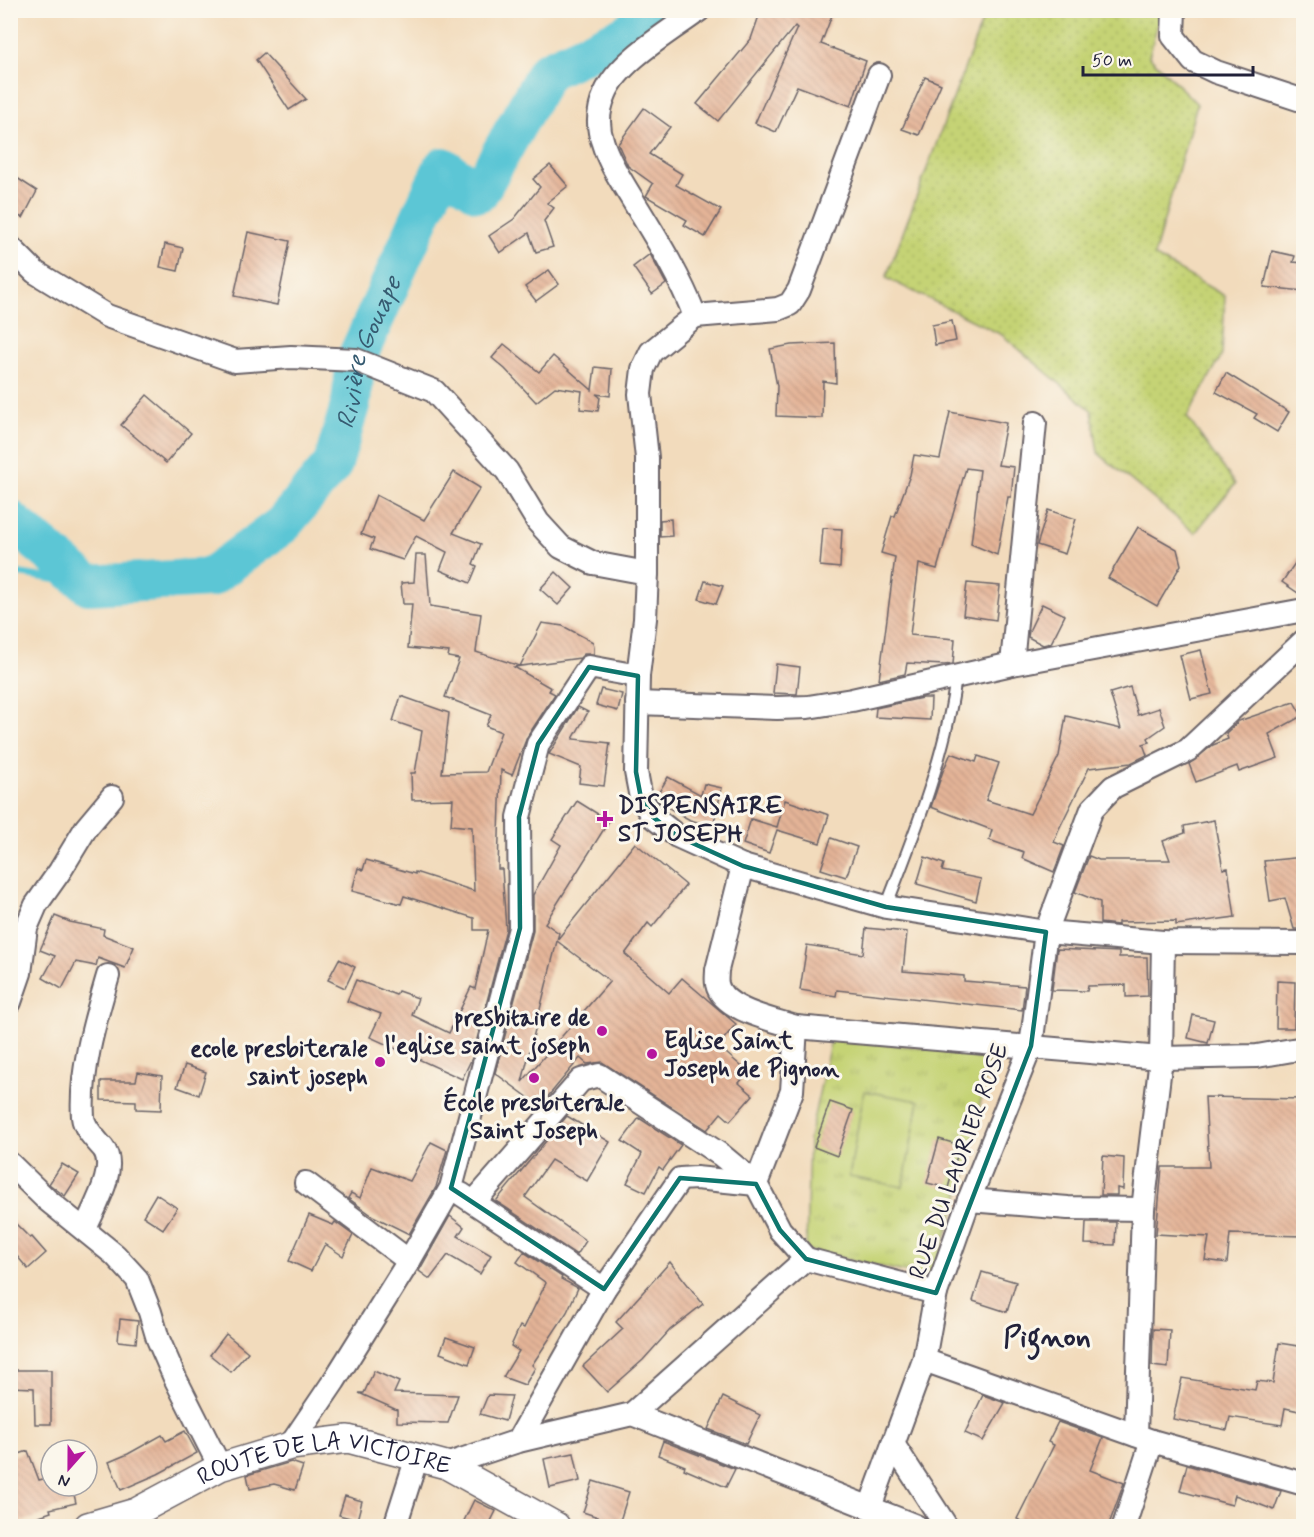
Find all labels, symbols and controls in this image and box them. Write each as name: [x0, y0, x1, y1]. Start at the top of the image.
scale bar: [1083, 39, 1252, 77]
text: 50 m: [1092, 49, 1132, 73]
water label: Rivière Gouape: [329, 270, 411, 433]
place label: DISPENSAIRE ST JOSEPH: [618, 791, 782, 850]
marker: DISPENSAIRE ST JOSEPH: [596, 810, 614, 828]
place label: presbitaire de l'eglise saint joseph: [385, 1003, 591, 1063]
marker: presbitaire de l'eglise saint joseph: [595, 1024, 609, 1038]
place label: Eglise Saint Joseph de Pignon: [664, 1026, 840, 1086]
place label: ecole presbiterale saint joseph: [190, 1034, 368, 1093]
street label: RUE DU LAURIER ROSE: [902, 1039, 1017, 1284]
marker: Eglise Saint Joseph de Pignon: [645, 1047, 659, 1061]
marker: ecole presbiterale saint joseph: [373, 1055, 387, 1069]
marker: École presbiterale Saint Joseph: [527, 1071, 541, 1085]
place label: École presbiterale Saint Joseph: [443, 1086, 625, 1147]
district label: Pignon: [1003, 1318, 1091, 1361]
street label: ROUTE DE LA VICTOIRE: [192, 1425, 454, 1493]
north arrow: [39, 1438, 99, 1498]
text: N: [55, 1469, 73, 1492]

